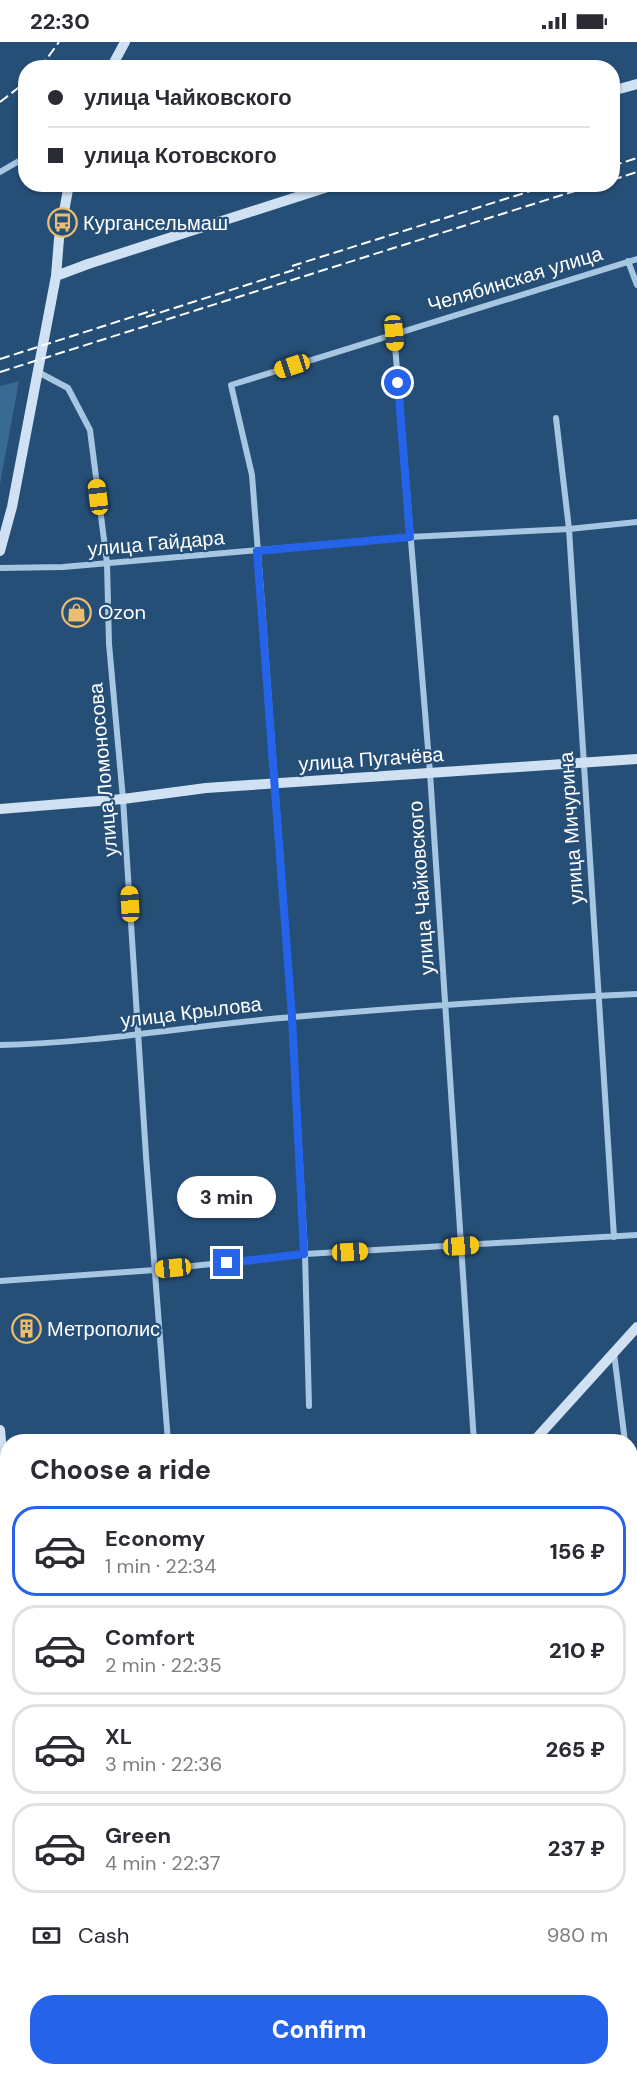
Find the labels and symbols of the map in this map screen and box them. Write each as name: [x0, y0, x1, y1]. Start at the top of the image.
bus stop icon: Кургансельмаш: [46, 207, 78, 239]
place label: Кургансельмаш: [83, 210, 228, 236]
street label: Челябинская улица: [424, 240, 606, 318]
car: [383, 314, 405, 352]
car: [272, 352, 312, 380]
route start: [384, 369, 411, 396]
car: [87, 478, 109, 516]
street label: улица Гайдара: [86, 524, 226, 562]
shop icon: Ozon: [61, 596, 93, 628]
place label: Ozon: [98, 599, 146, 625]
street label: улица Ломоносова: [82, 681, 124, 858]
street label: улица Пугачёва: [298, 741, 445, 777]
street label: улица Мичурина: [553, 750, 589, 905]
street label: улица Чайковского: [402, 800, 440, 976]
car: [120, 886, 140, 922]
street label: улица Крылова: [119, 990, 264, 1034]
callout: 3 min: [178, 1176, 276, 1218]
car: [442, 1236, 480, 1256]
car: [332, 1242, 368, 1262]
route end: [213, 1249, 240, 1276]
car: [154, 1257, 192, 1279]
building icon: Метрополис: [10, 1313, 42, 1345]
place label: Метрополис: [47, 1316, 160, 1342]

